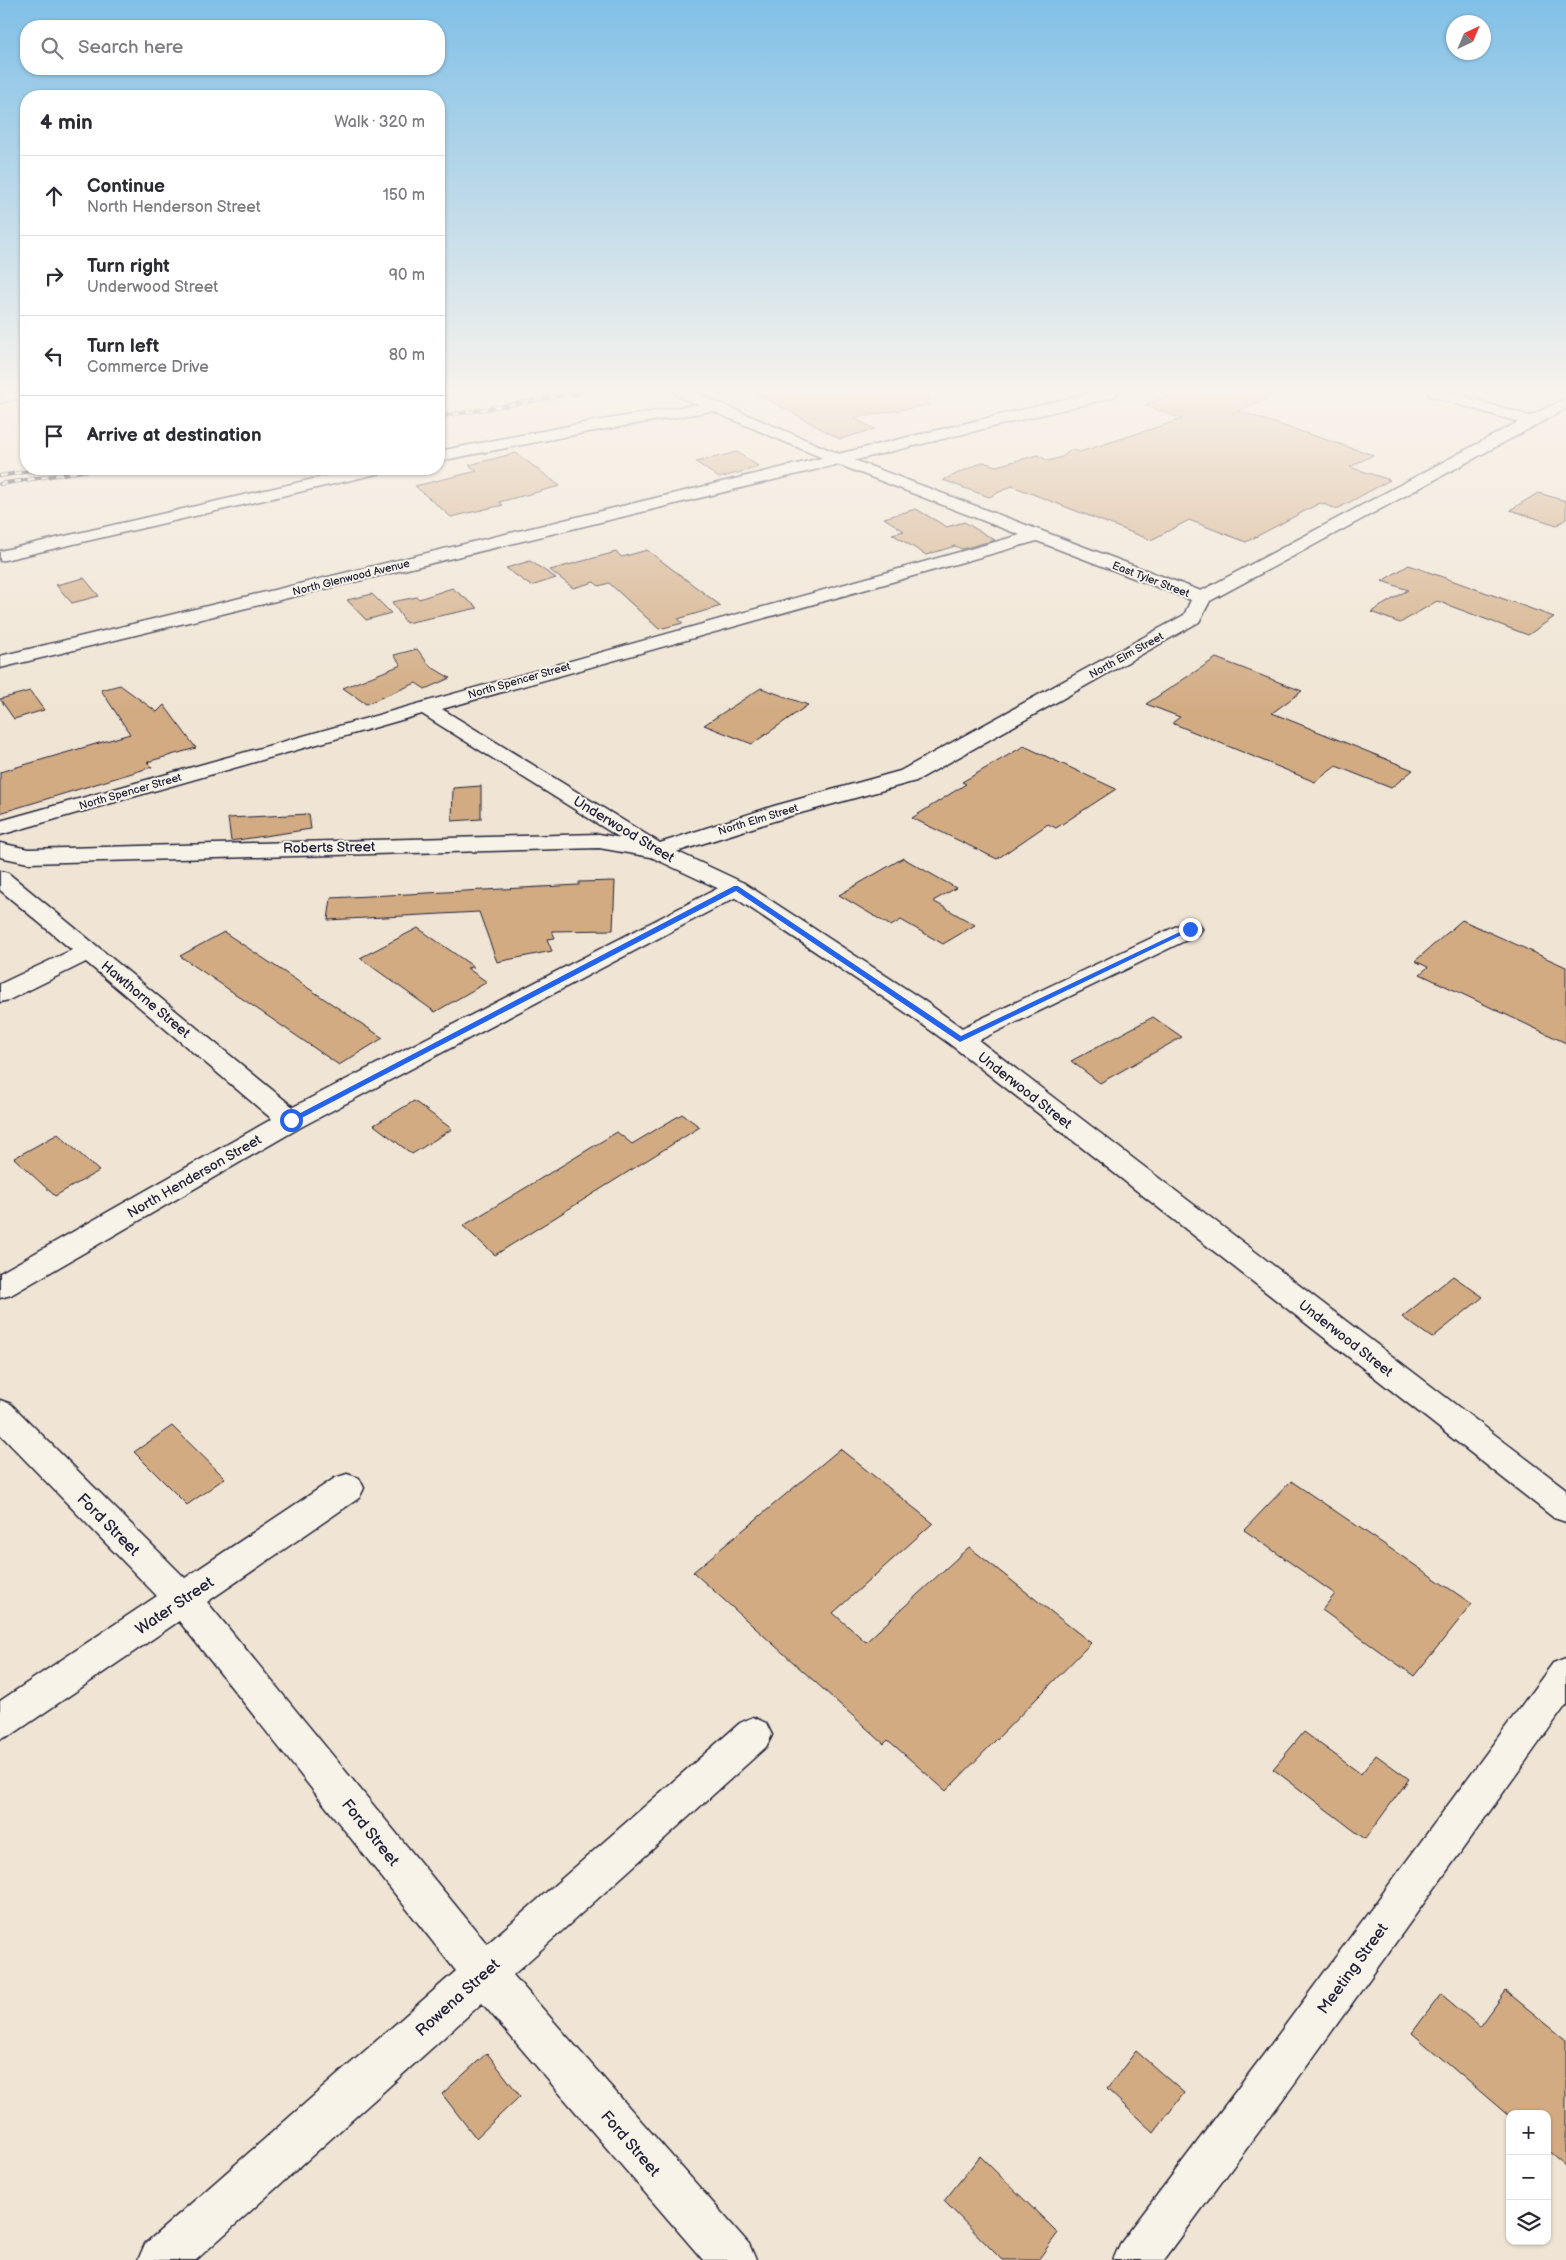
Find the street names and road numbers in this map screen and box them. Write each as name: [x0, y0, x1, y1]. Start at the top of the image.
street label: North Glenwood Avenue: [291, 557, 412, 598]
street label: East Tyler Street: [1110, 559, 1192, 600]
street label: North Elm Street: [1087, 629, 1166, 681]
street label: North Spencer Street: [466, 659, 572, 701]
street label: North Spencer Street: [77, 770, 183, 812]
street label: Underwood Street: [570, 793, 678, 867]
street label: North Elm Street: [717, 801, 800, 838]
street label: Roberts Street: [283, 838, 376, 857]
street label: Hawthorne Street: [98, 957, 194, 1042]
street label: Underwood Street: [974, 1048, 1076, 1133]
street label: North Henderson Street: [124, 1131, 265, 1222]
street label: Underwood Street: [1295, 1296, 1397, 1381]
street label: Ford Street: [73, 1490, 143, 1560]
street label: Water Street: [132, 1573, 218, 1639]
street label: Ford Street: [337, 1796, 403, 1870]
street label: Meeting Street: [1314, 1920, 1393, 2018]
street label: Rowena Street: [412, 1955, 504, 2041]
street label: Ford Street: [596, 2107, 664, 2181]

